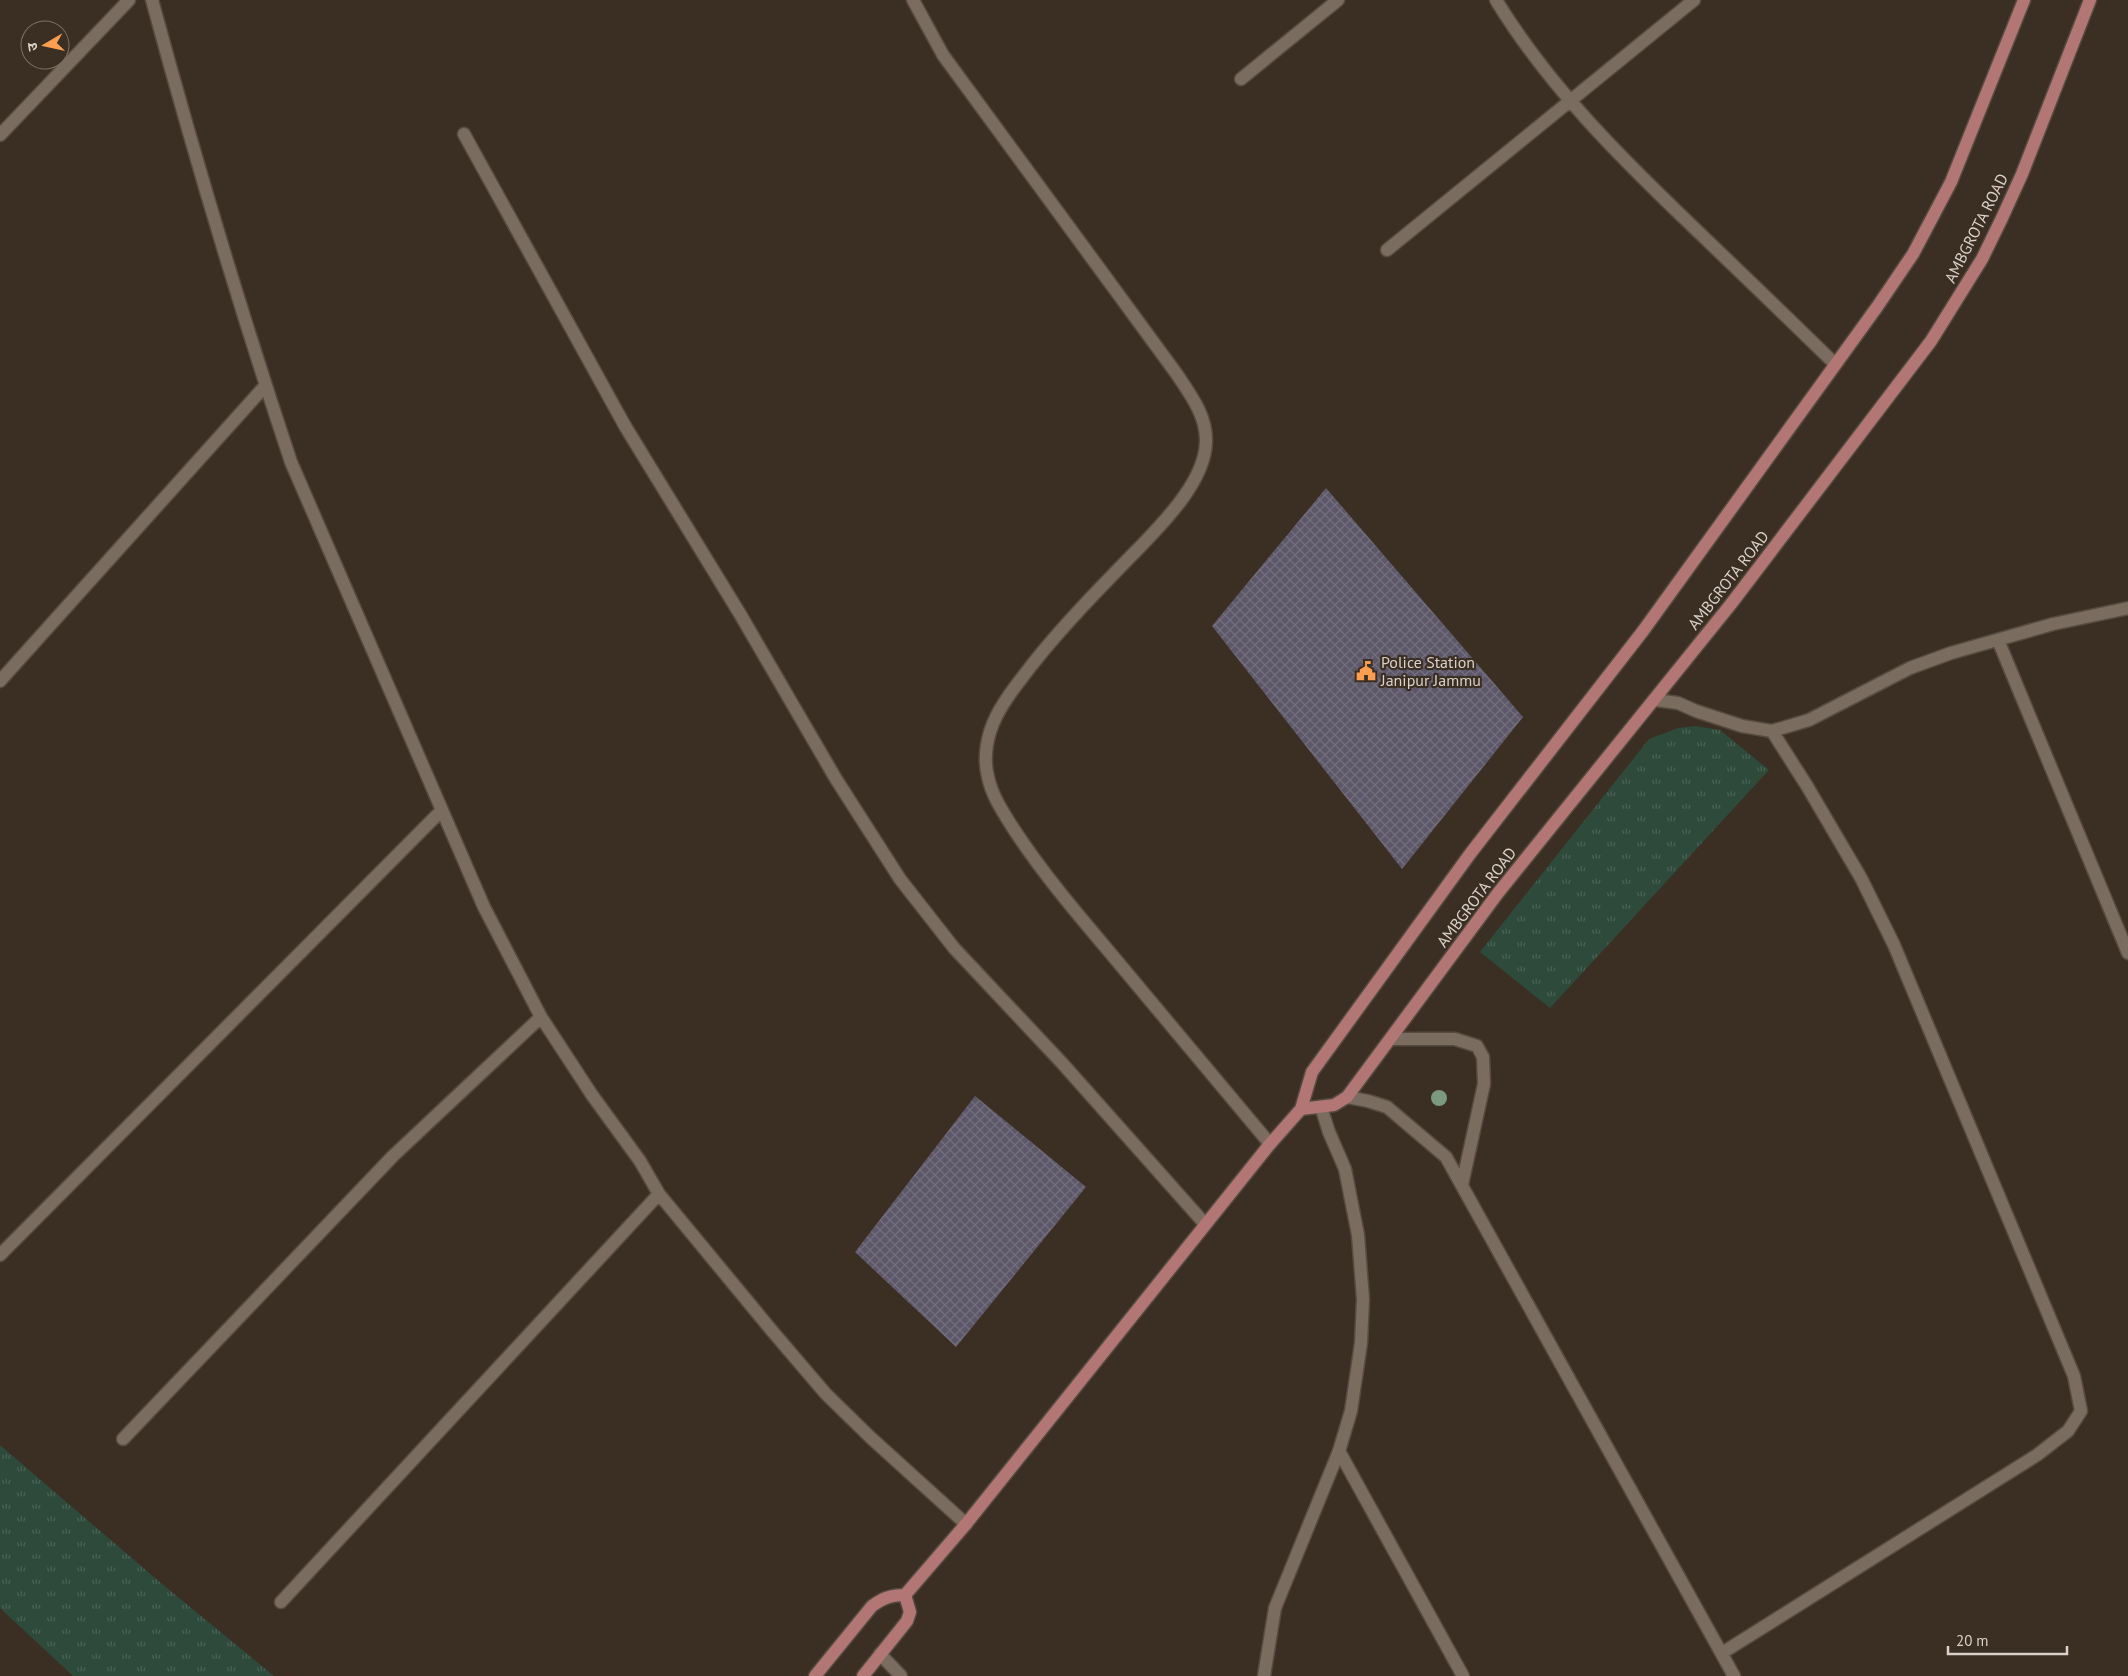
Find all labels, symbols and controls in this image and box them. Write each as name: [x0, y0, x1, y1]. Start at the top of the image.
north arrow: [20, 20, 70, 70]
text: उ: [23, 41, 42, 52]
street label: AMBGROTA ROAD: [1940, 170, 2012, 286]
street label: AMBGROTA ROAD: [1683, 527, 1773, 633]
place label: Police Station Janipur Jammu: [1380, 652, 1481, 690]
public building icon: Police Station Janipur Jammu: [1355, 660, 1377, 682]
street label: AMBGROTA ROAD: [1432, 843, 1520, 951]
scale bar: [1948, 1624, 2067, 1656]
text: 20 m: [1956, 1631, 1989, 1650]

